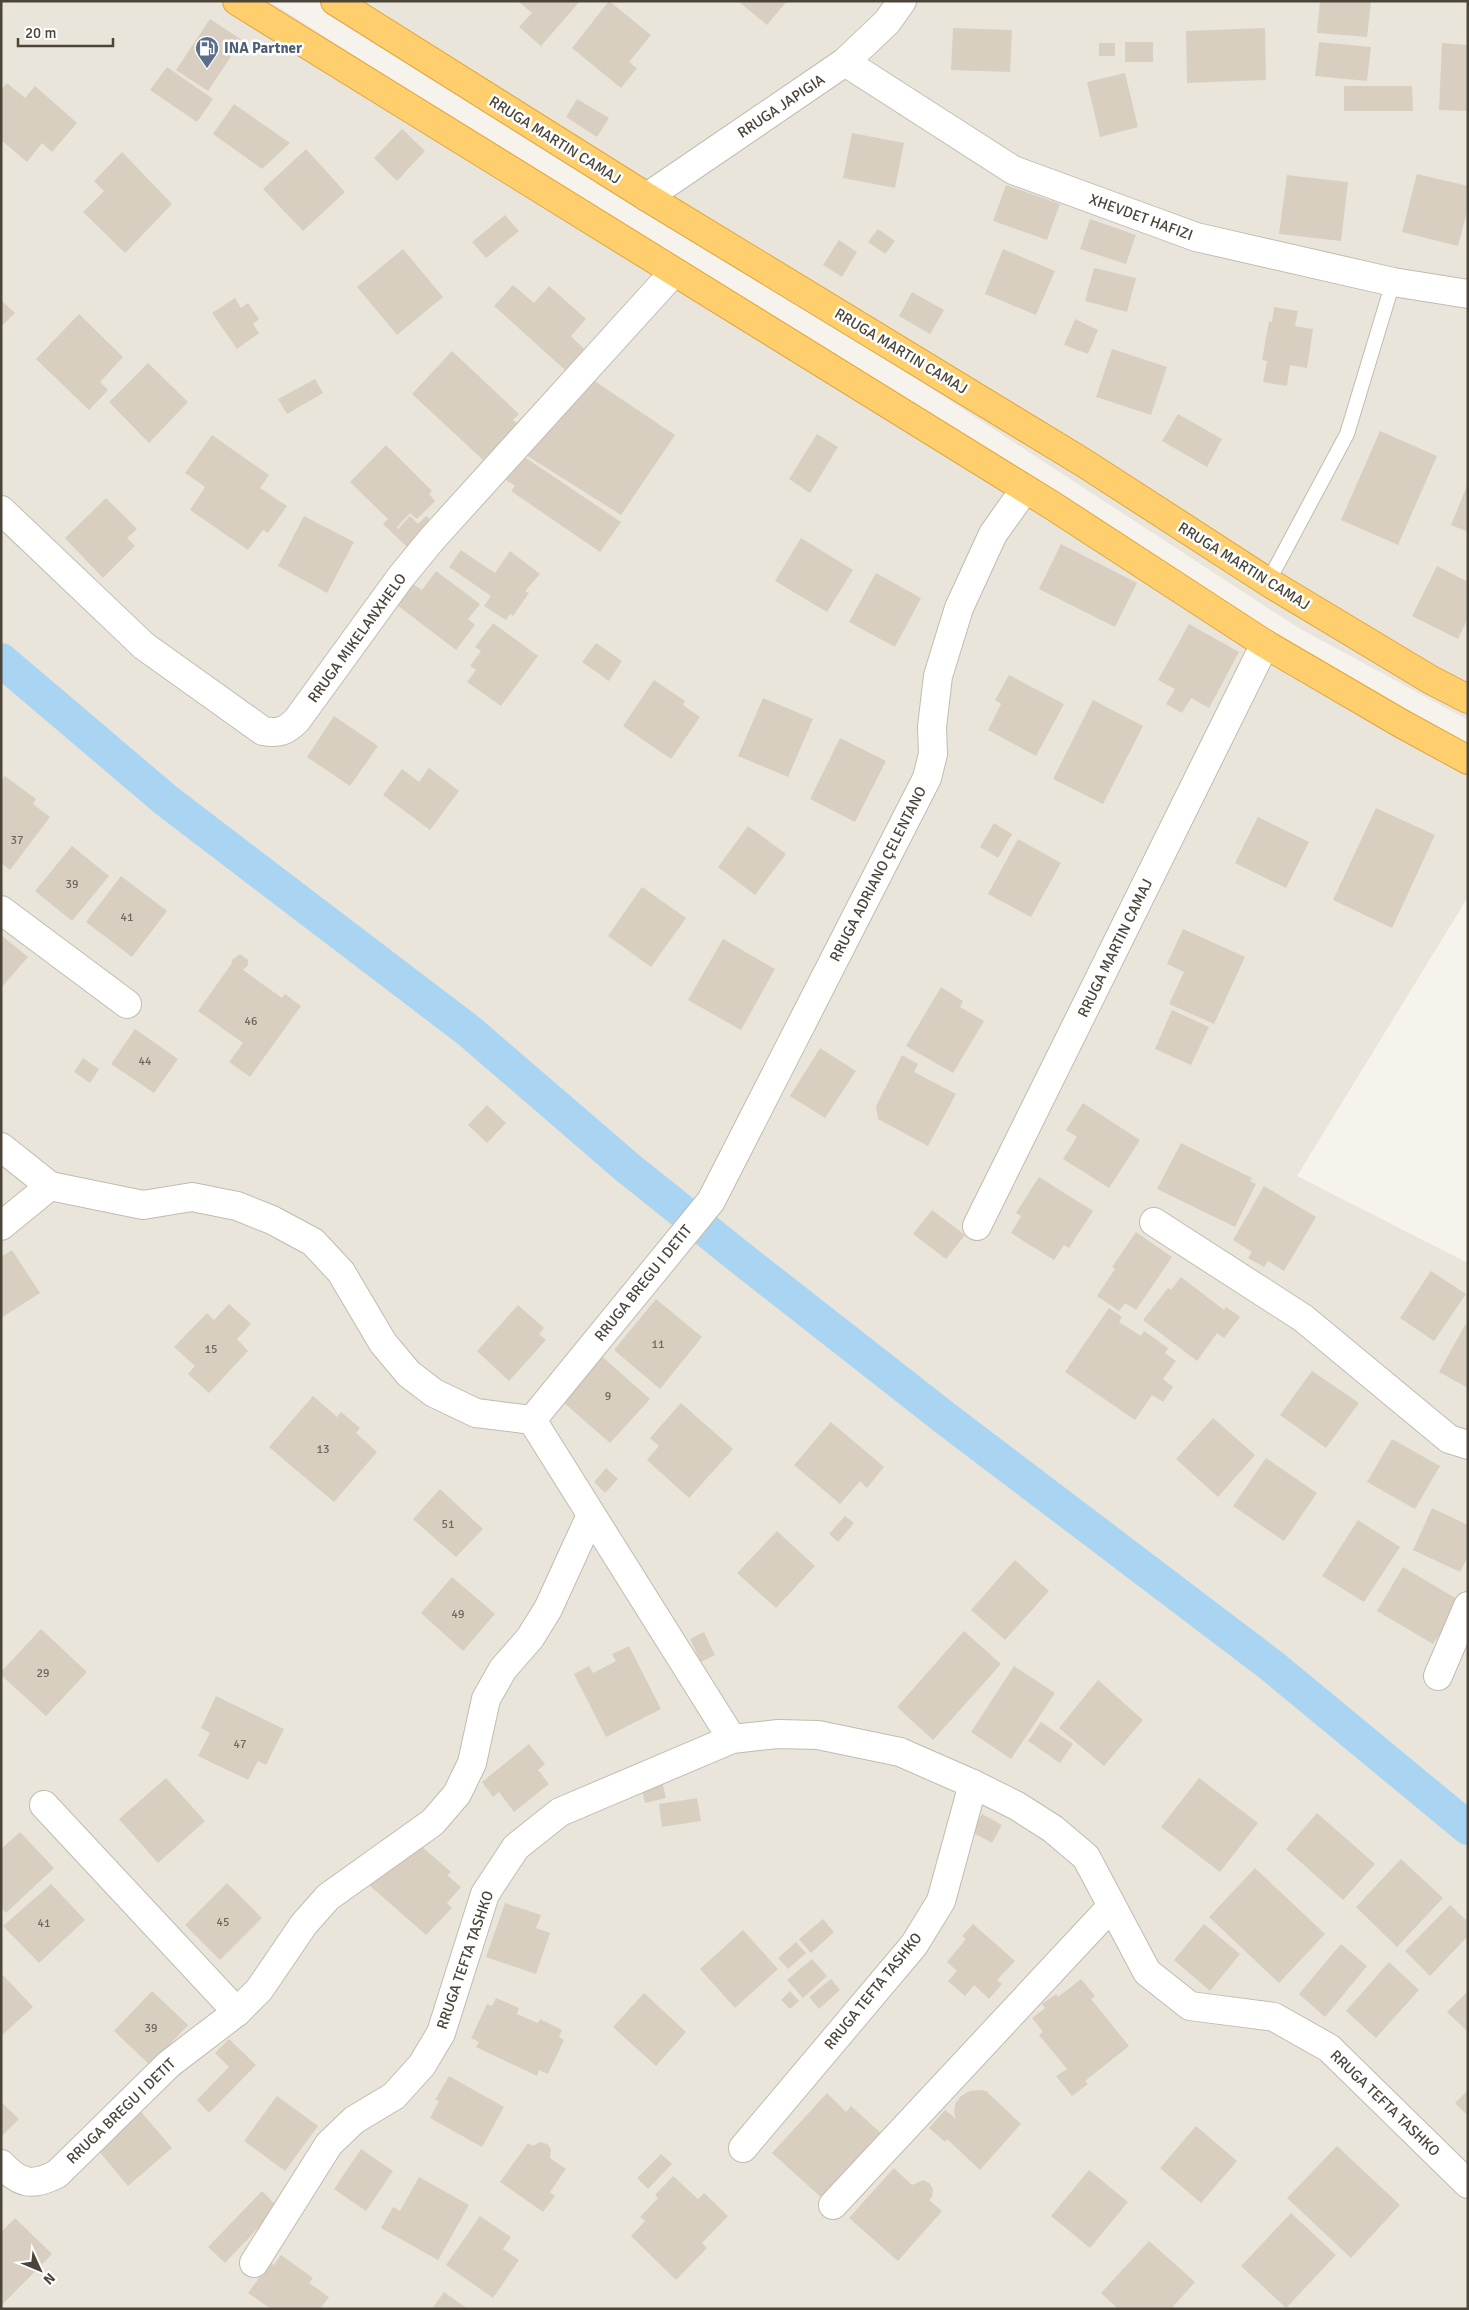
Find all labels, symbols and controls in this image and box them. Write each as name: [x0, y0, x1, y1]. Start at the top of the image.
scale bar: [18, 15, 112, 47]
text: 20 m: [25, 24, 56, 42]
fuel station icon: INA Partner: [194, 35, 220, 69]
place label: INA Partner: [224, 39, 302, 57]
street label: RRUGA JAPIGIA: [734, 70, 828, 142]
street label: RRUGA MARTIN CAMAJ: [486, 92, 624, 188]
street label: XHEVDET HAFIZI: [1087, 190, 1195, 244]
street label: RRUGA MARTIN CAMAJ: [831, 304, 971, 398]
street label: RRUGA MARTIN CAMAJ: [1175, 518, 1313, 614]
street label: RRUGA MIKELANXHELO: [304, 570, 410, 706]
street label: RRUGA ADRIANO ÇELENTANO: [826, 783, 930, 965]
house number: 37: [11, 833, 23, 848]
street label: RRUGA MARTIN CAMAJ: [1074, 876, 1156, 1020]
house number: 39: [66, 877, 78, 892]
house number: 41: [121, 910, 133, 925]
house number: 46: [245, 1014, 257, 1029]
house number: 44: [139, 1054, 152, 1069]
street label: RRUGA BREGU I DETIT: [591, 1221, 696, 1345]
house number: 11: [652, 1337, 664, 1352]
house number: 15: [205, 1342, 217, 1357]
house number: 9: [605, 1389, 611, 1404]
house number: 13: [317, 1442, 329, 1457]
house number: 51: [442, 1517, 454, 1532]
house number: 49: [452, 1607, 464, 1622]
house number: 29: [37, 1666, 49, 1681]
house number: 47: [234, 1737, 246, 1752]
street label: RRUGA TEFTA TASHKO: [433, 1888, 497, 2032]
house number: 45: [217, 1915, 229, 1930]
house number: 41: [38, 1916, 50, 1931]
street label: RRUGA TEFTA TASHKO: [820, 1929, 926, 2053]
house number: 39: [145, 2021, 157, 2036]
street label: RRUGA TEFTA TASHKO: [1327, 2046, 1444, 2160]
street label: RRUGA BREGU I DETIT: [63, 2054, 180, 2168]
north arrow: [15, 2245, 65, 2295]
text: N: [39, 2269, 58, 2288]

